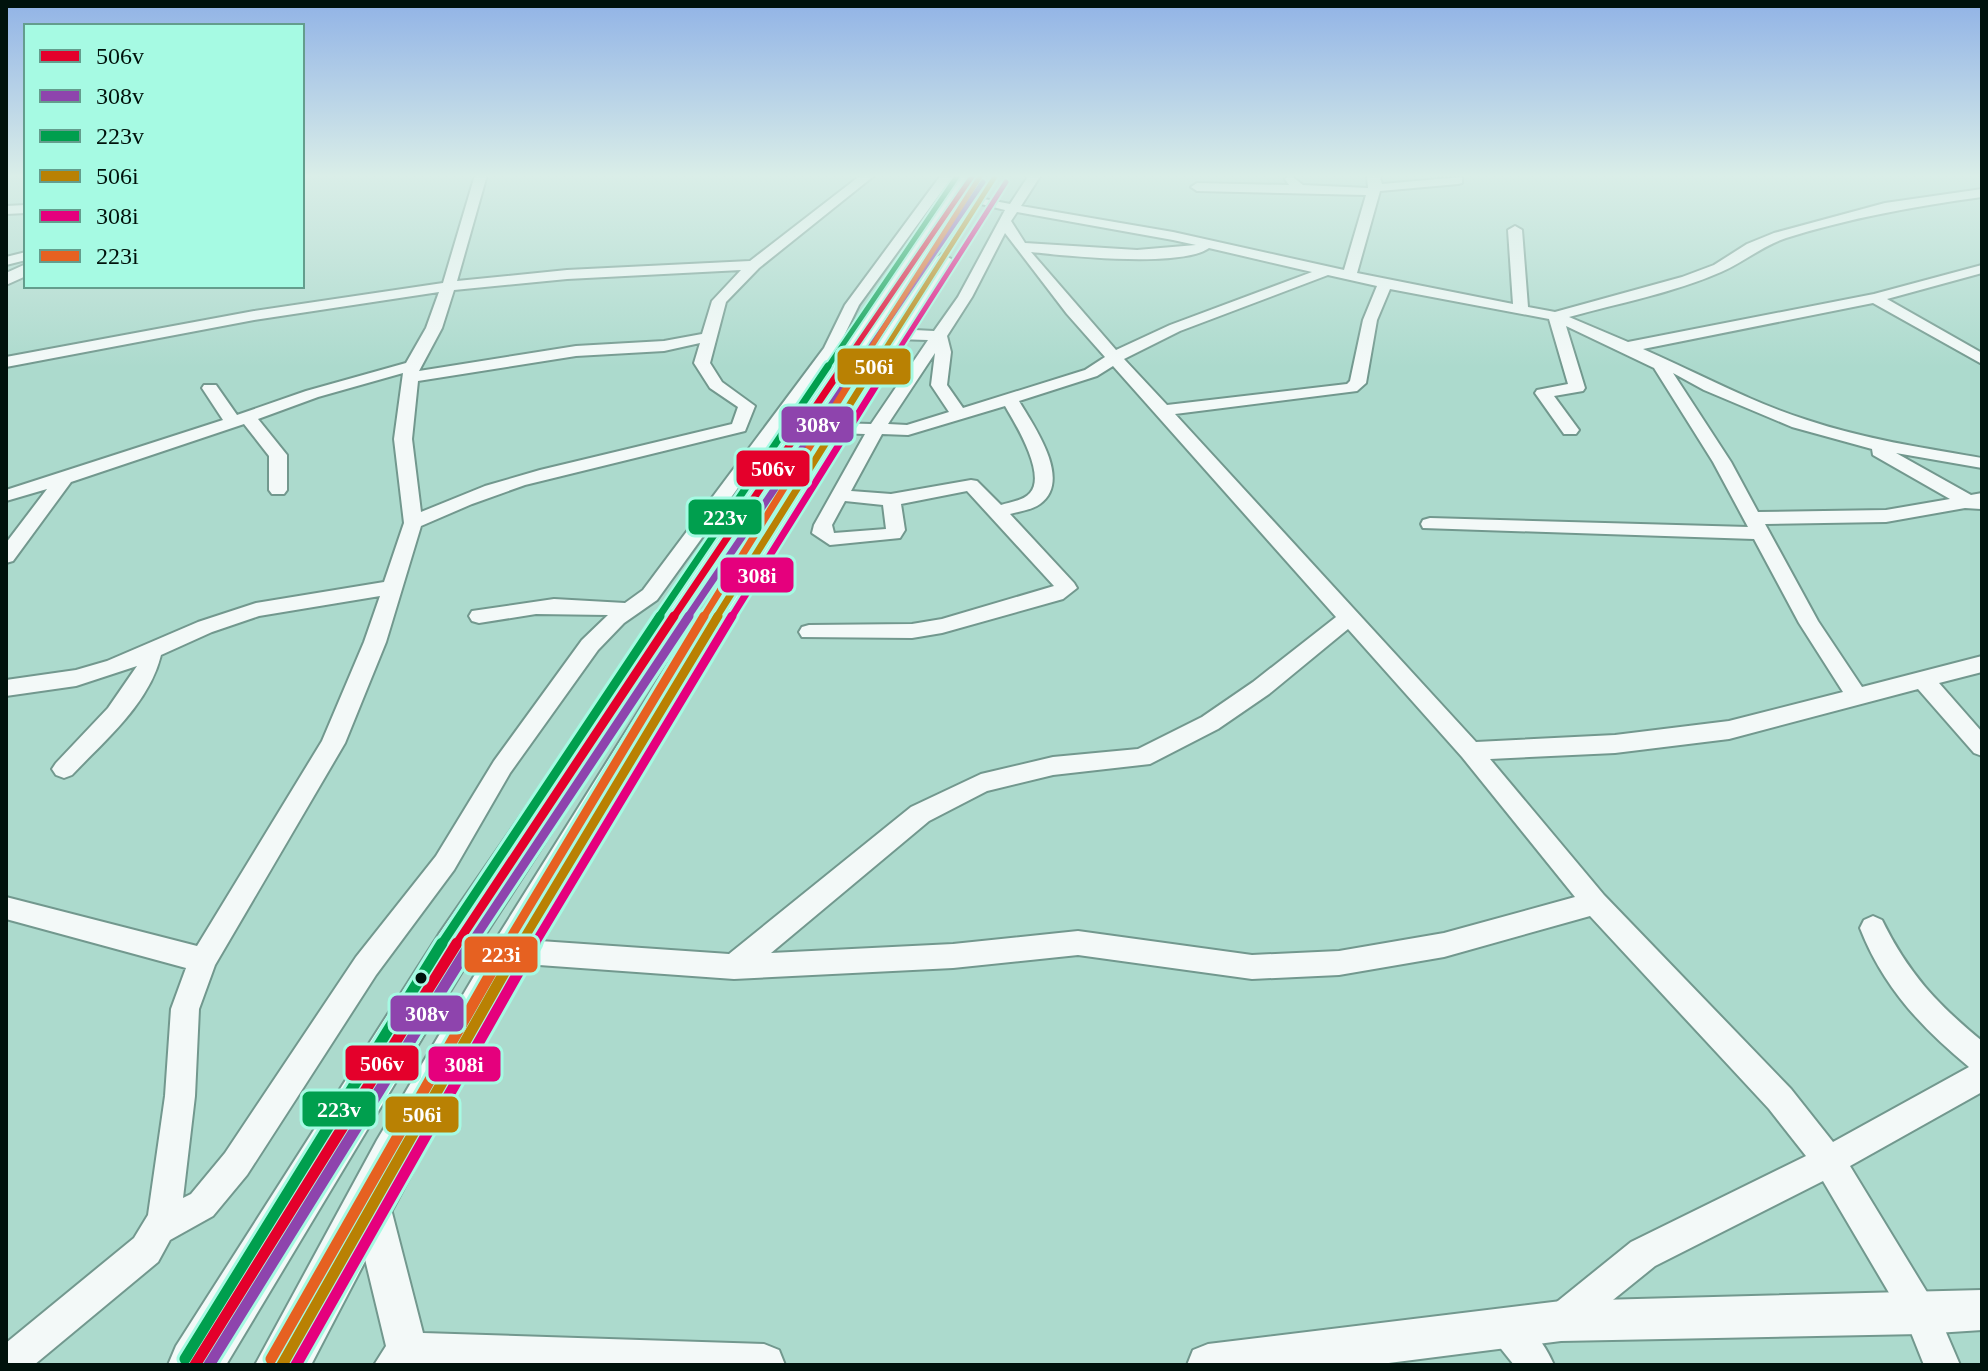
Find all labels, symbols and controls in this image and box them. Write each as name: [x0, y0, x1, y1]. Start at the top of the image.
legend: [24, 24, 304, 288]
text: 506v: [96, 43, 144, 69]
text: 308v: [96, 83, 144, 109]
text: 223v: [96, 123, 144, 149]
text: 506i: [96, 163, 139, 189]
text: 308i: [96, 203, 139, 229]
text: 223i: [96, 243, 139, 269]
line badge: 506i: [836, 347, 912, 386]
text: 506i: [854, 354, 894, 379]
line badge: 308v: [780, 405, 855, 444]
text: 308v: [796, 412, 840, 437]
line badge: 506v: [735, 449, 811, 488]
text: 506v: [751, 456, 795, 481]
line badge: 223v: [687, 498, 763, 536]
text: 223v: [703, 505, 747, 530]
line badge: 308i: [719, 556, 795, 594]
text: 308i: [737, 563, 777, 588]
line badge: 223i: [463, 935, 539, 974]
text: 223i: [481, 942, 521, 967]
unlabelled marker: [413, 970, 429, 986]
line badge: 308v: [389, 994, 465, 1033]
text: 308v: [405, 1001, 449, 1026]
line badge: 506v: [344, 1044, 420, 1082]
line badge: 308i: [427, 1045, 502, 1083]
text: 506v: [360, 1051, 404, 1076]
text: 308i: [444, 1052, 484, 1077]
line badge: 223v: [301, 1090, 377, 1128]
line badge: 506i: [384, 1095, 460, 1134]
text: 223v: [317, 1097, 361, 1122]
text: 506i: [402, 1102, 442, 1127]

